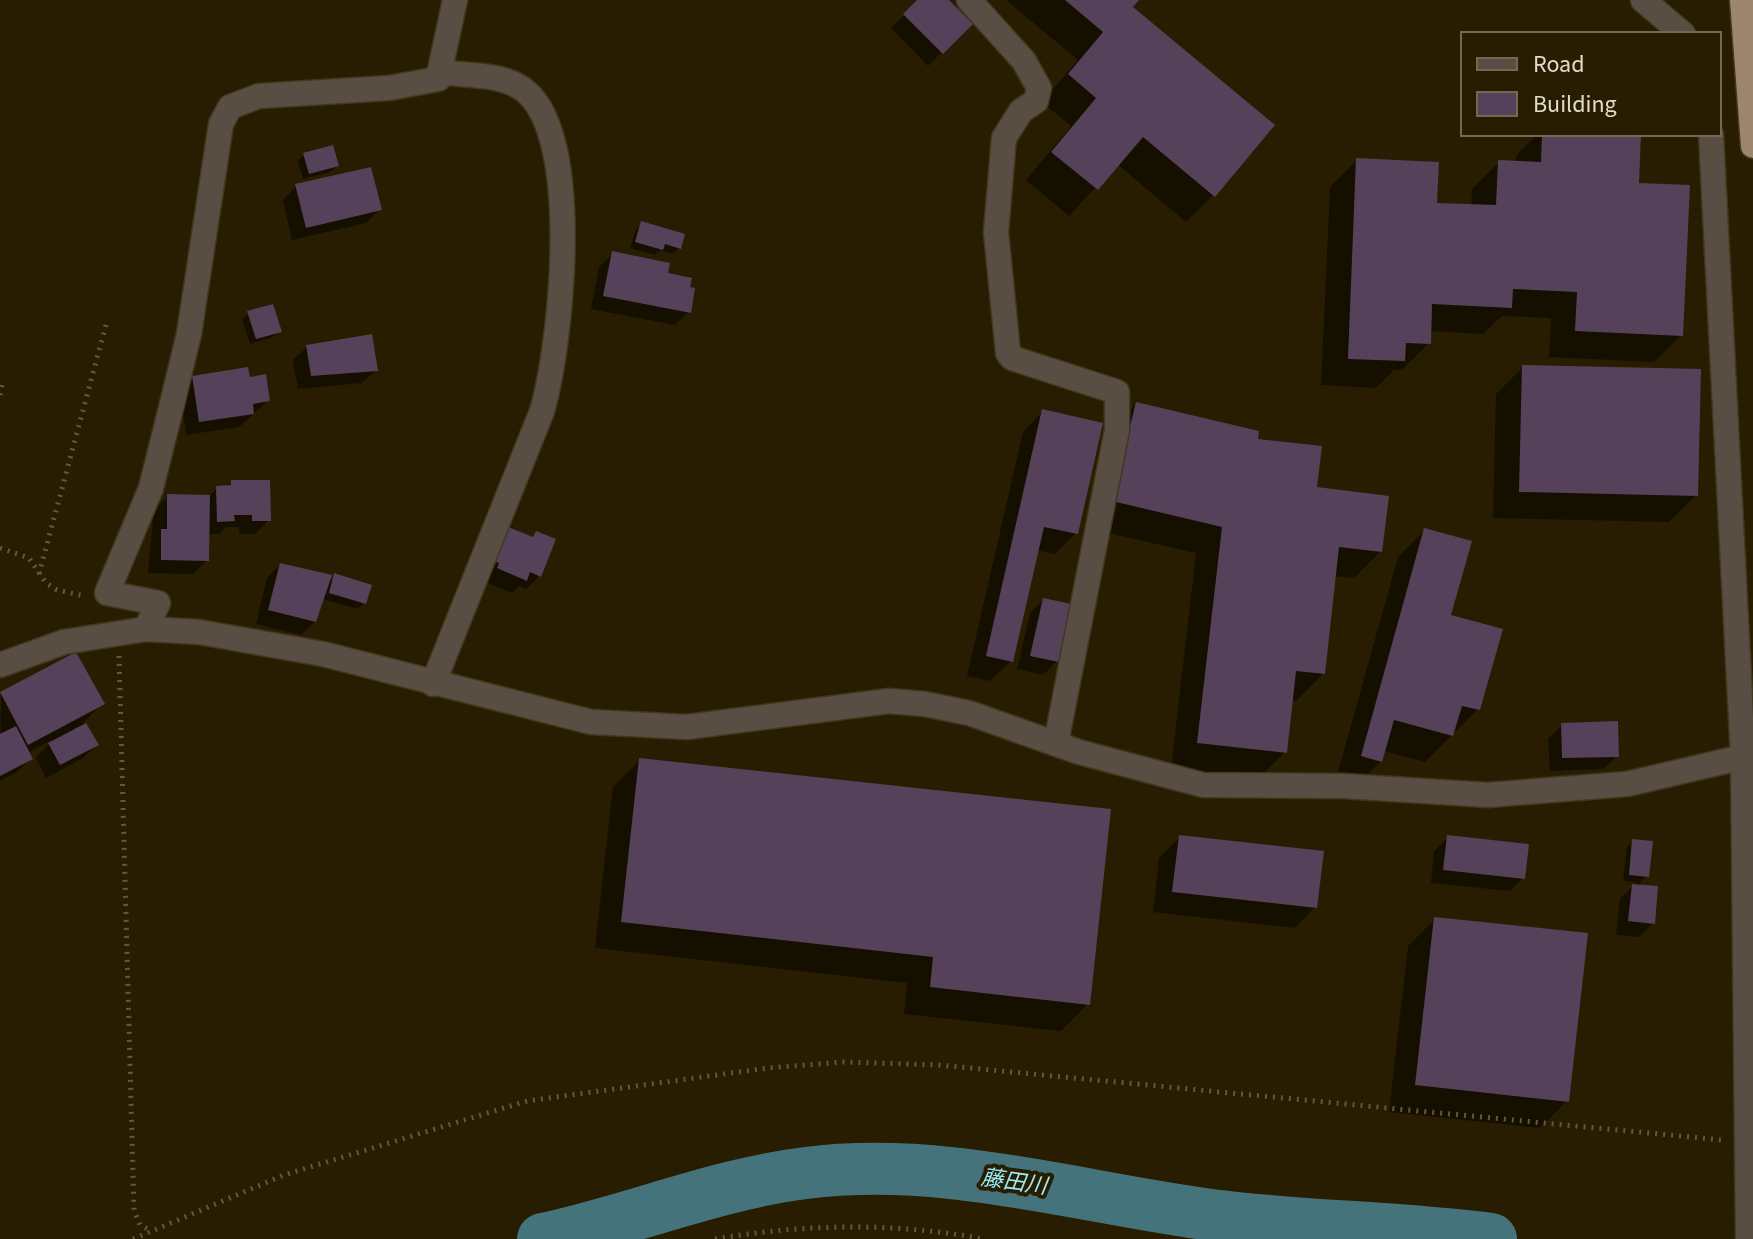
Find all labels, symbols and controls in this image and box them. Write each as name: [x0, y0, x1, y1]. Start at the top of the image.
legend: [1461, 32, 1721, 136]
text: Road: [1533, 47, 1585, 82]
text: Building: [1533, 87, 1617, 122]
water label: 藤田川: [979, 1162, 1051, 1203]

